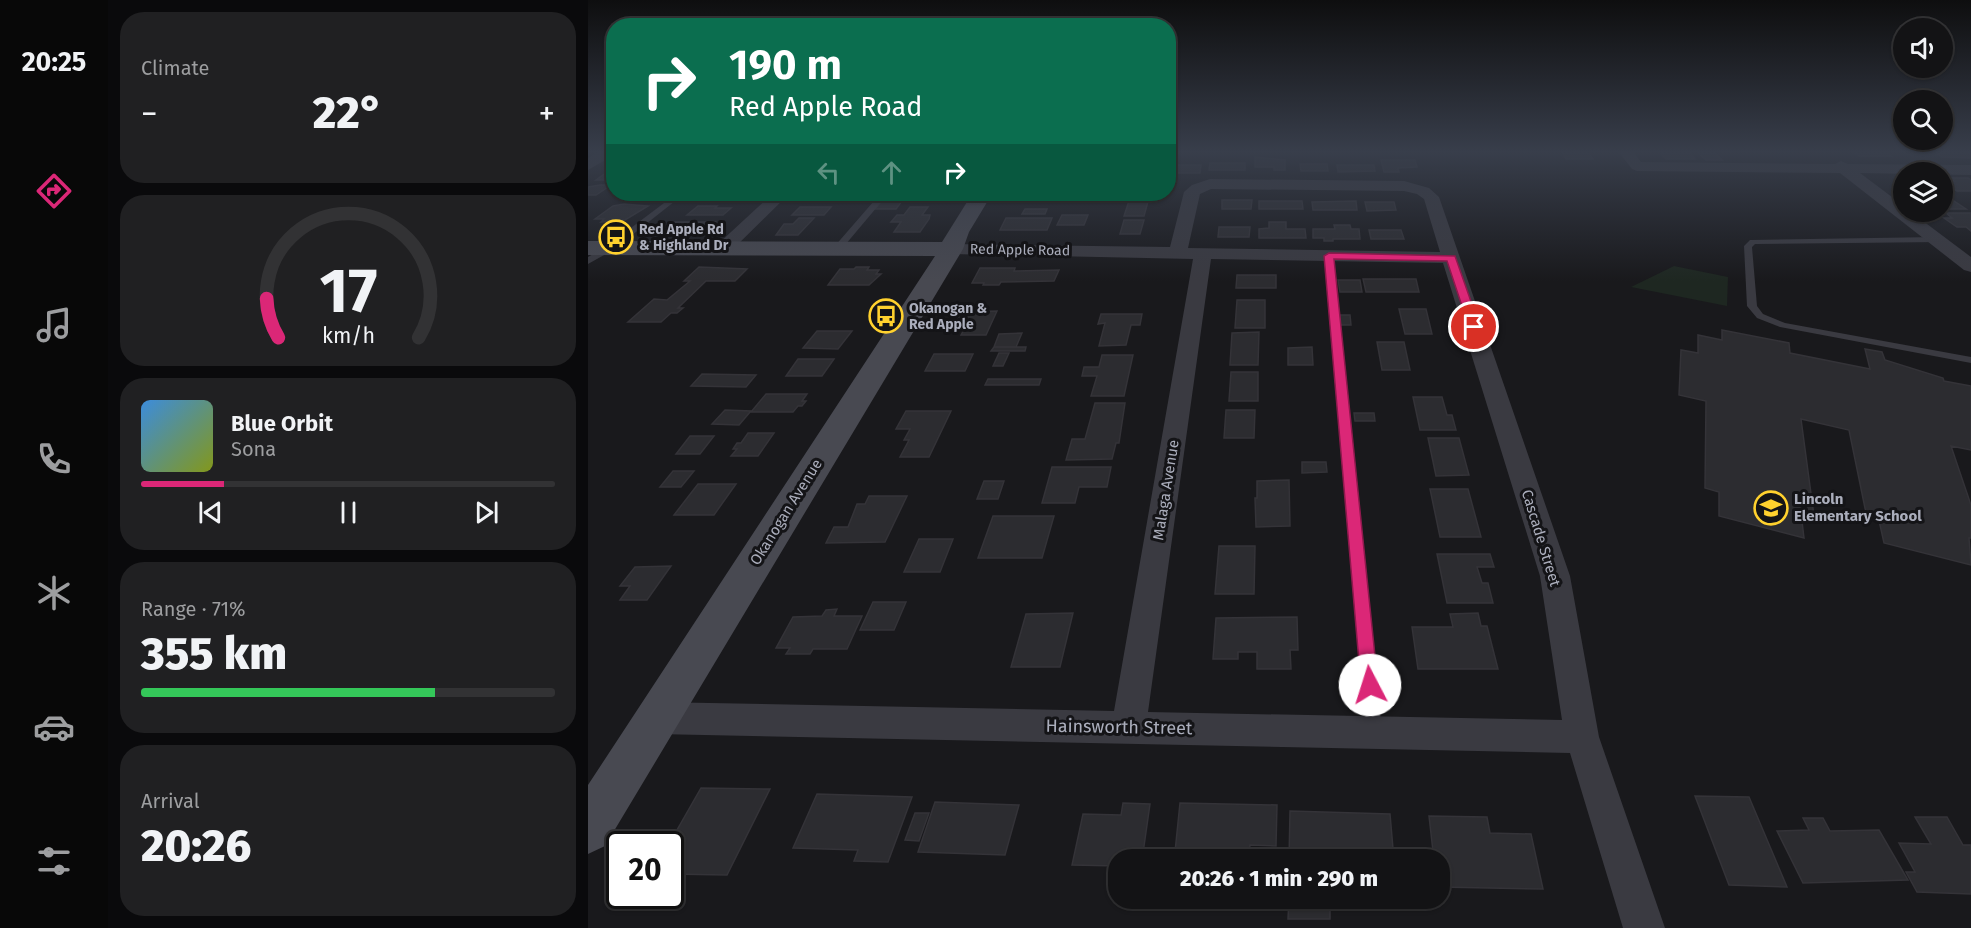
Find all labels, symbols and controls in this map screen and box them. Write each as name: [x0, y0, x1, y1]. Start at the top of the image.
map controls: [1893, 18, 1953, 222]
button: sound: [1893, 18, 1953, 78]
text: 190 m: [729, 40, 842, 90]
icon: right: [630, 42, 708, 120]
text: 20:25: [22, 46, 86, 78]
text: Climate: [141, 56, 209, 80]
text: 22°: [313, 86, 383, 140]
button: search: [1893, 90, 1953, 150]
text: Red Apple Road: [729, 91, 922, 123]
text: −: [141, 94, 158, 134]
text: +: [539, 94, 555, 134]
icon: left: [812, 156, 845, 189]
icon: ahead: [875, 156, 908, 189]
icon: right: [938, 156, 971, 189]
button: layers: [1893, 162, 1953, 222]
icon: directions: [33, 170, 75, 212]
bus stop icon: Red Apple Rd & Highland Dr: [598, 219, 634, 255]
place label: Red Apple Rd & Highland Dr: [639, 221, 729, 254]
street label: Red Apple Road: [970, 241, 1070, 259]
text: 17: [319, 254, 377, 329]
bus stop icon: Okanogan & Red Apple: [868, 298, 904, 334]
place label: Okanogan & Red Apple: [909, 300, 988, 333]
pin: [1448, 301, 1499, 352]
icon: music: [33, 304, 75, 346]
icon: arrive: [1457, 310, 1490, 343]
text: km/h: [321, 323, 375, 349]
text: Blue Orbit: [231, 410, 333, 437]
text: Sona: [231, 437, 276, 461]
icon: phone: [33, 438, 75, 480]
street label: Malaga Avenue: [1149, 438, 1183, 542]
street label: Okanogan Avenue: [746, 456, 826, 568]
street label: Cascade Street: [1518, 487, 1564, 589]
school or university icon: Lincoln Elementary School: [1753, 490, 1789, 526]
place label: Lincoln Elementary School: [1794, 490, 1922, 525]
icon: previous: [194, 496, 227, 529]
icon: pause: [332, 496, 365, 529]
icon: next: [470, 496, 503, 529]
icon: climate: [33, 572, 75, 614]
text: Range · 71%: [141, 597, 246, 621]
text: 355 km: [141, 627, 287, 681]
position arrow: [1338, 653, 1402, 717]
icon: car: [33, 706, 75, 748]
street label: Hainsworth Street: [1045, 715, 1193, 739]
text: Arrival: [141, 789, 200, 813]
text: 20:26: [141, 819, 251, 873]
speed limit sign: 20: [606, 831, 684, 909]
icon: filters: [33, 840, 75, 882]
text: 20:26 · 1 min · 290 m: [1180, 865, 1378, 892]

